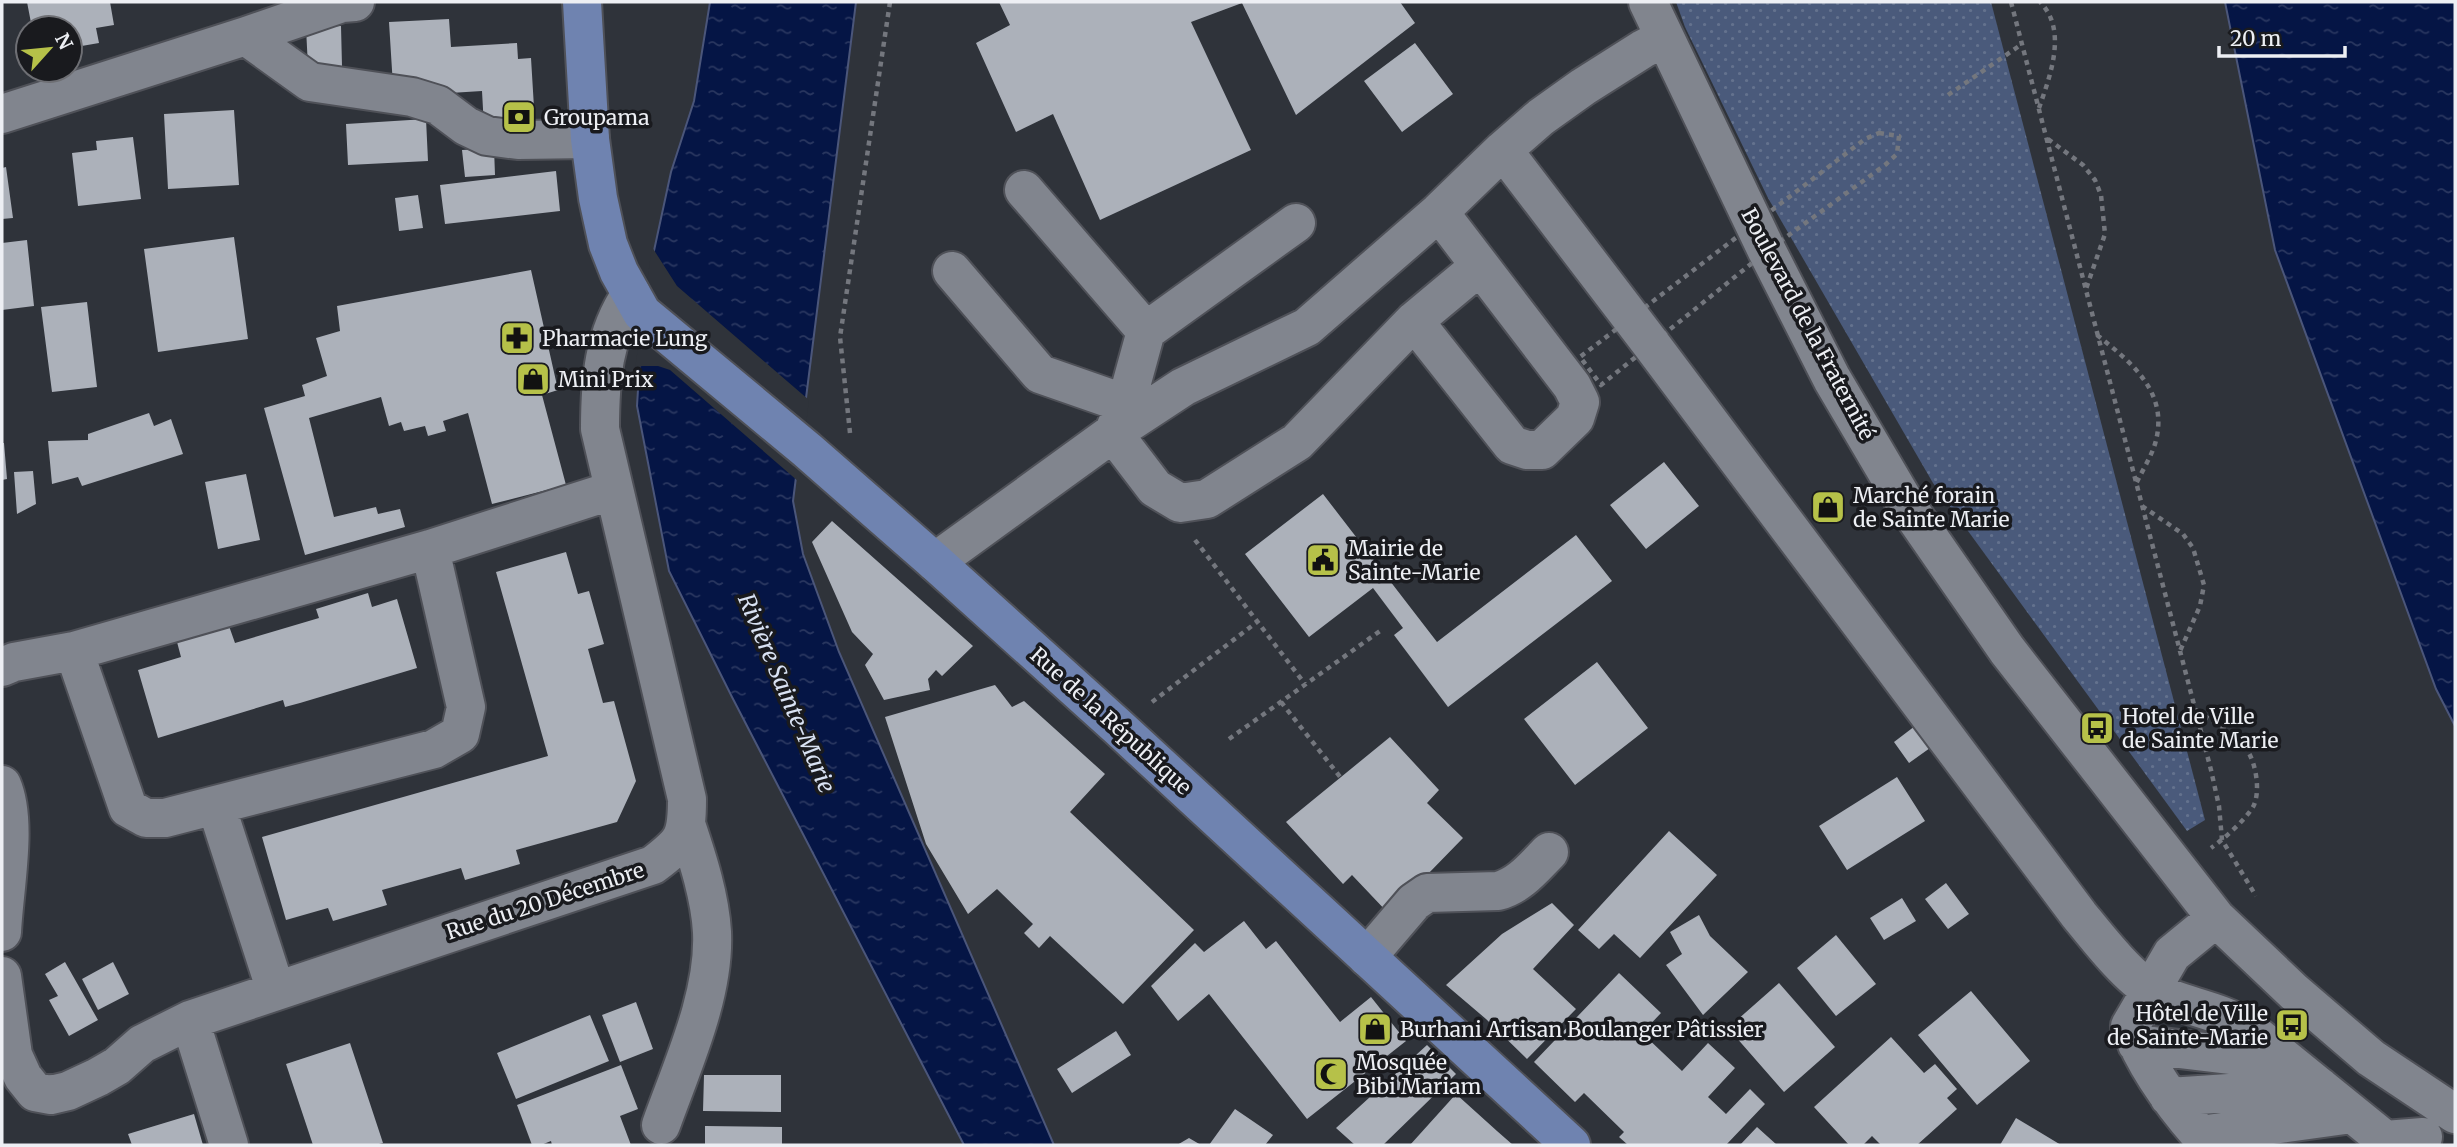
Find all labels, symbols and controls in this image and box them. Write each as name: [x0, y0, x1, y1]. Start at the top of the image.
north arrow: [14, 14, 84, 84]
scale bar: [2219, 14, 2345, 58]
text: 20 m: [2230, 25, 2282, 52]
text: N: [50, 29, 78, 53]
bank icon: Groupama: [500, 98, 538, 136]
place label: Groupama: [544, 104, 649, 131]
street label: Boulevard de la Fraternité: [1735, 204, 1881, 445]
pharmacy icon: Pharmacie Lung: [498, 319, 536, 357]
place label: Pharmacie Lung: [542, 325, 708, 352]
shop icon: Mini Prix: [514, 360, 552, 398]
place label: Mini Prix: [558, 366, 654, 393]
place label: Marché forain de Sainte Marie: [1853, 482, 2009, 533]
shop icon: Marché forain de Sainte Marie: [1809, 488, 1847, 526]
place label: Mairie de Sainte-Marie: [1348, 535, 1480, 586]
public building icon: Mairie de Sainte-Marie: [1304, 541, 1342, 579]
water label: Rivière Sainte-Marie: [732, 589, 842, 797]
street label: Rue de la République: [1025, 641, 1197, 801]
place label: Hotel de Ville de Sainte Marie: [2122, 703, 2278, 754]
bus stop icon: Hotel de Ville de Sainte Marie: [2078, 709, 2116, 747]
street label: Rue du 20 Décembre: [443, 856, 648, 946]
place label: Hôtel de Ville de Sainte-Marie: [2107, 1000, 2268, 1051]
bus stop icon: Hôtel de Ville de Sainte-Marie: [2273, 1006, 2311, 1044]
shop icon: Burhani Artisan Boulanger Pâtissier: [1356, 1010, 1394, 1048]
place label: Burhani Artisan Boulanger Pâtissier: [1400, 1016, 1763, 1043]
place label: Mosquée Bibi Mariam: [1356, 1049, 1481, 1100]
mosque icon: Mosquée Bibi Mariam: [1312, 1055, 1350, 1093]

